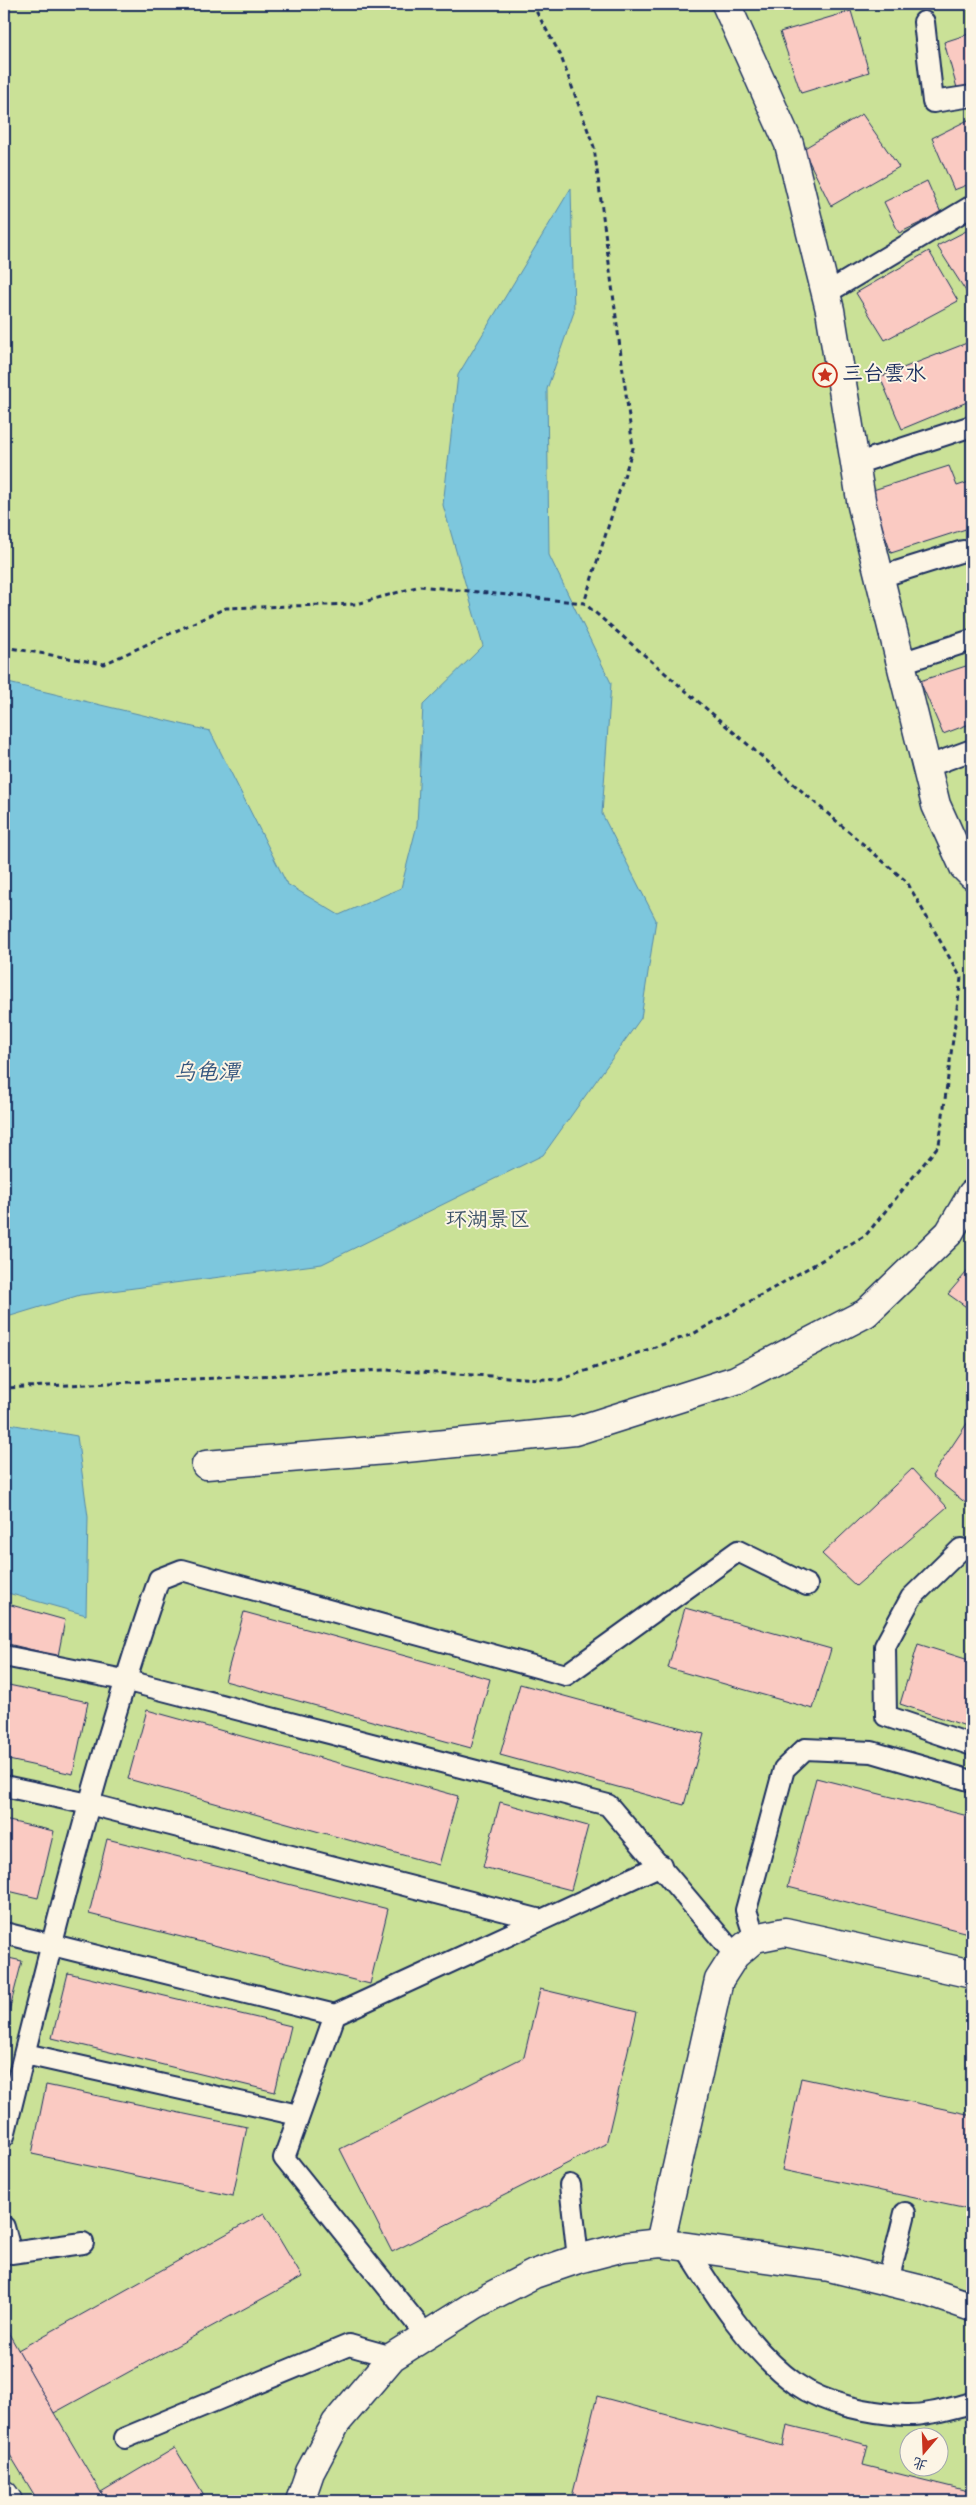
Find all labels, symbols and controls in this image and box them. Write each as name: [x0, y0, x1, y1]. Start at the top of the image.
place label: 三台雲水: [842, 360, 926, 390]
place icon: 三台雲水: [812, 362, 838, 388]
water label: 乌龟潭: [174, 1058, 242, 1090]
park label: 环湖景区: [446, 1206, 530, 1236]
north arrow: [898, 2428, 948, 2478]
text: 北: [910, 2451, 930, 2475]

